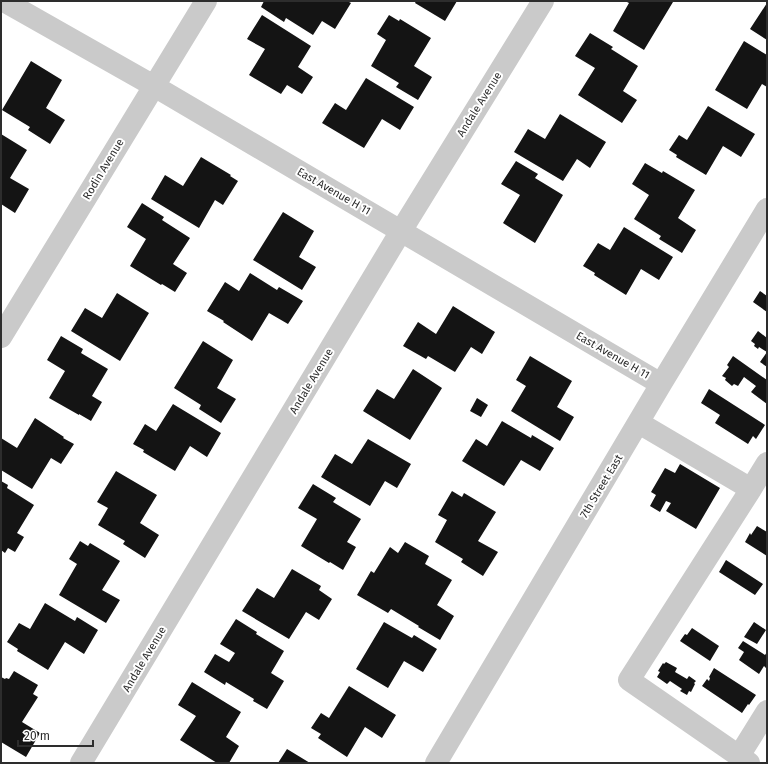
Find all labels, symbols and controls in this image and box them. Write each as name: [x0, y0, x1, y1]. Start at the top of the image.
street label: Andale Avenue: [454, 70, 504, 139]
street label: Rodin Avenue: [80, 137, 127, 202]
street label: East Avenue H 11: [295, 165, 373, 218]
street label: East Avenue H 11: [574, 329, 652, 382]
street label: Andale Avenue: [287, 346, 336, 416]
street label: 7th Street East: [577, 452, 625, 520]
street label: Andale Avenue: [120, 624, 169, 694]
scale bar: [18, 722, 93, 748]
text: 20 m: [24, 729, 50, 743]

